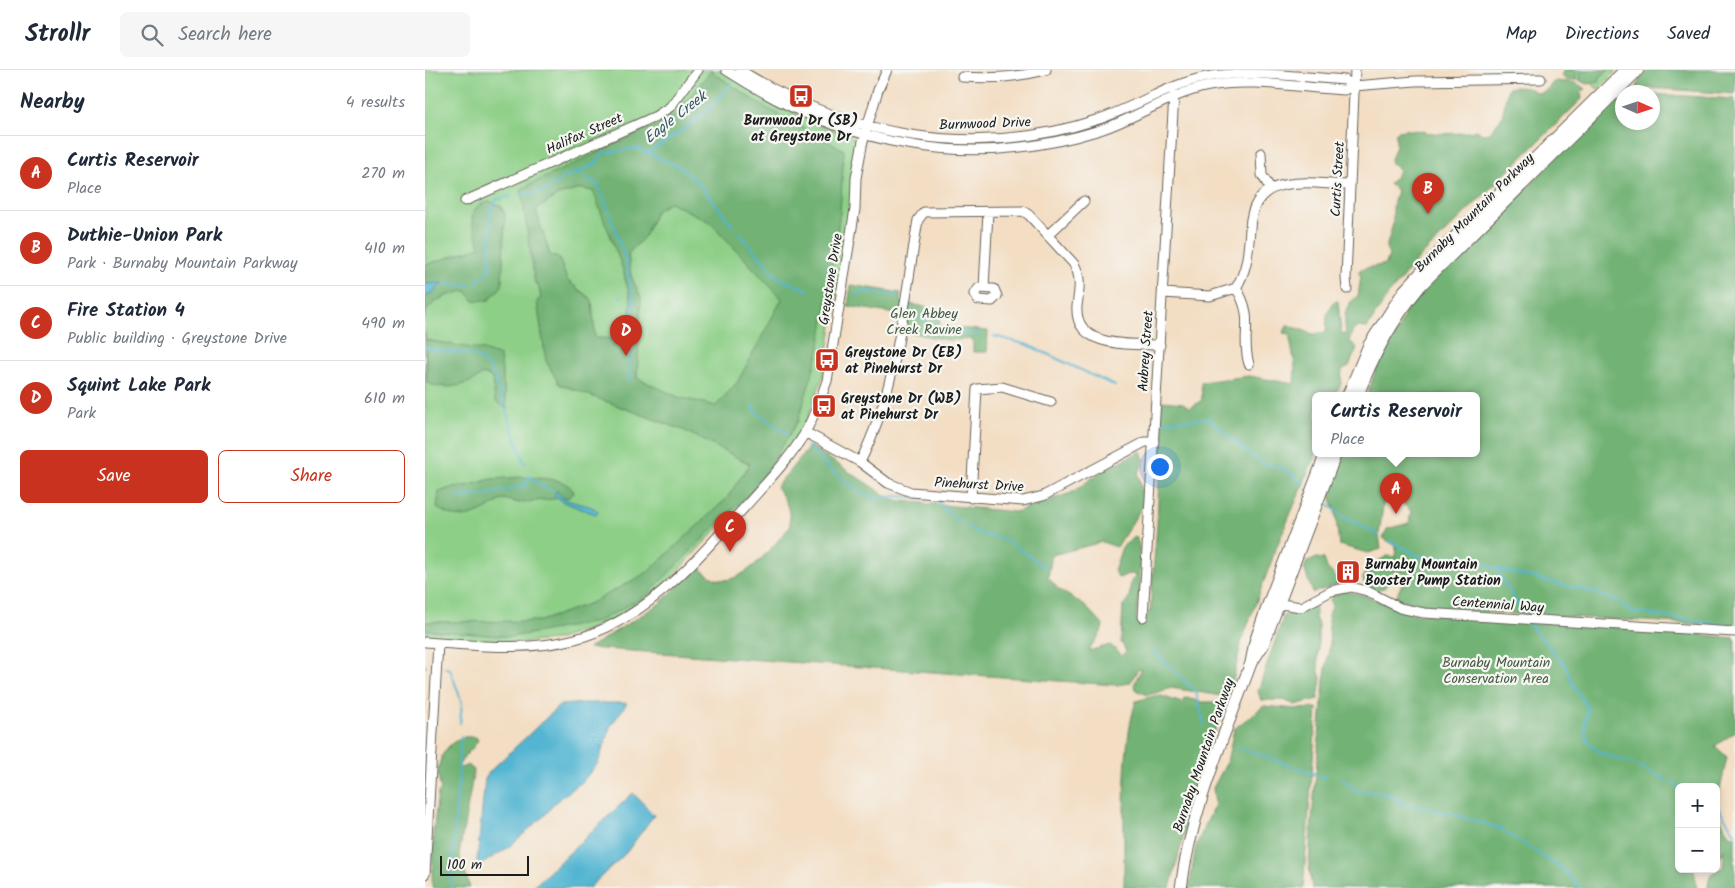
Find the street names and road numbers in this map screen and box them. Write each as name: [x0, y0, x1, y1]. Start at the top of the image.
street label: Halifax Street: [543, 107, 627, 161]
street label: Burnwood Drive: [939, 111, 1032, 137]
street label: Curtis Street: [1325, 140, 1351, 217]
street label: Burnaby Mountain Parkway: [1411, 149, 1537, 275]
street label: Greystone Drive: [813, 231, 849, 326]
street label: Aubrey Street: [1132, 309, 1160, 392]
street label: Pinehurst Drive: [934, 472, 1025, 498]
street label: Centennial Way: [1451, 591, 1545, 619]
street label: Burnaby Mountain Parkway: [1167, 675, 1241, 835]

